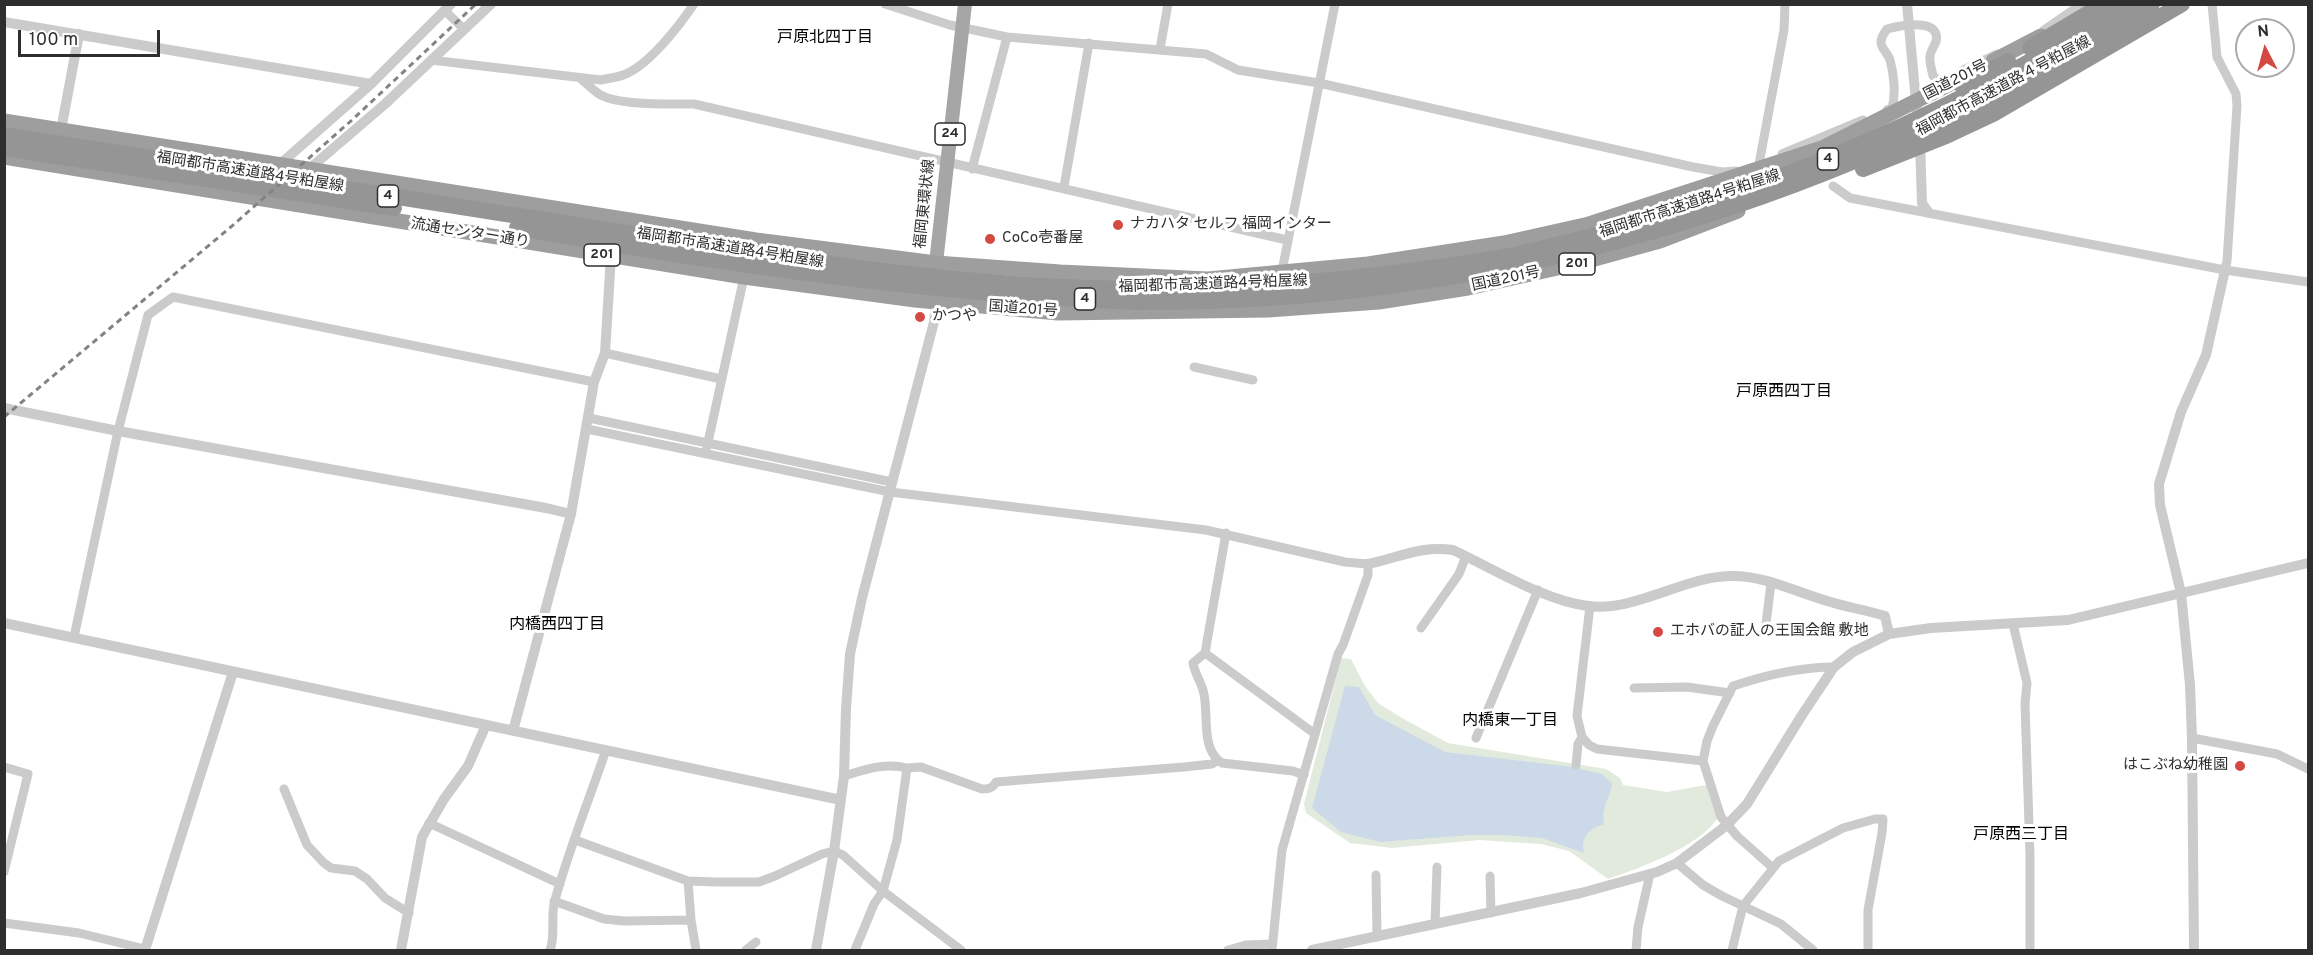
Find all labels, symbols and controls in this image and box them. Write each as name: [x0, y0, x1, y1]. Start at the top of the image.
scale bar: [21, 18, 164, 56]
north arrow: [2235, 18, 2295, 78]
text: N: [2257, 22, 2270, 43]
text: 100 m: [29, 29, 78, 52]
district label: 戸原北四丁目: [777, 29, 873, 49]
street label: 福岡都市高速道路４号粕屋線: [1914, 33, 2094, 141]
street label: 国道201号: [1921, 57, 1991, 105]
road number: 24: [935, 123, 965, 145]
road number: 4: [1818, 148, 1838, 170]
street label: 福岡都市高速道路4号粕屋線: [155, 149, 345, 197]
street label: 福岡東環状線: [912, 158, 940, 250]
street label: 福岡都市高速道路4号粕屋線: [1597, 167, 1783, 243]
road number: 4: [378, 185, 398, 207]
street label: 流通センター通り: [409, 216, 531, 252]
place label: ナカハタ セルフ 福岡インター: [1130, 216, 1332, 234]
marker: ナカハタ セルフ 福岡インター: [1111, 218, 1125, 232]
street label: 福岡都市高速道路4号粕屋線: [635, 225, 825, 273]
place label: CoCo壱番屋: [1002, 230, 1083, 248]
marker: CoCo壱番屋: [983, 232, 997, 246]
road number: 201: [584, 244, 620, 266]
road number: 201: [1559, 253, 1595, 275]
street label: 国道201号: [1470, 264, 1542, 296]
street label: 福岡都市高速道路4号粕屋線: [1118, 273, 1308, 297]
road number: 4: [1074, 288, 1096, 310]
street label: 国道201号: [988, 299, 1058, 321]
place label: かつや: [932, 308, 977, 326]
marker: かつや: [913, 310, 927, 324]
district label: 戸原西四丁目: [1736, 383, 1832, 403]
district label: 内橋西四丁目: [509, 616, 605, 636]
place label: エホバの証人の王国会館 敷地: [1670, 623, 1869, 641]
marker: エホバの証人の王国会館 敷地: [1651, 625, 1665, 639]
district label: 内橋東一丁目: [1462, 712, 1558, 732]
place label: はこぶね幼稚園: [2123, 757, 2228, 775]
marker: はこぶね幼稚園: [2233, 759, 2247, 773]
district label: 戸原西三丁目: [1973, 826, 2069, 846]

